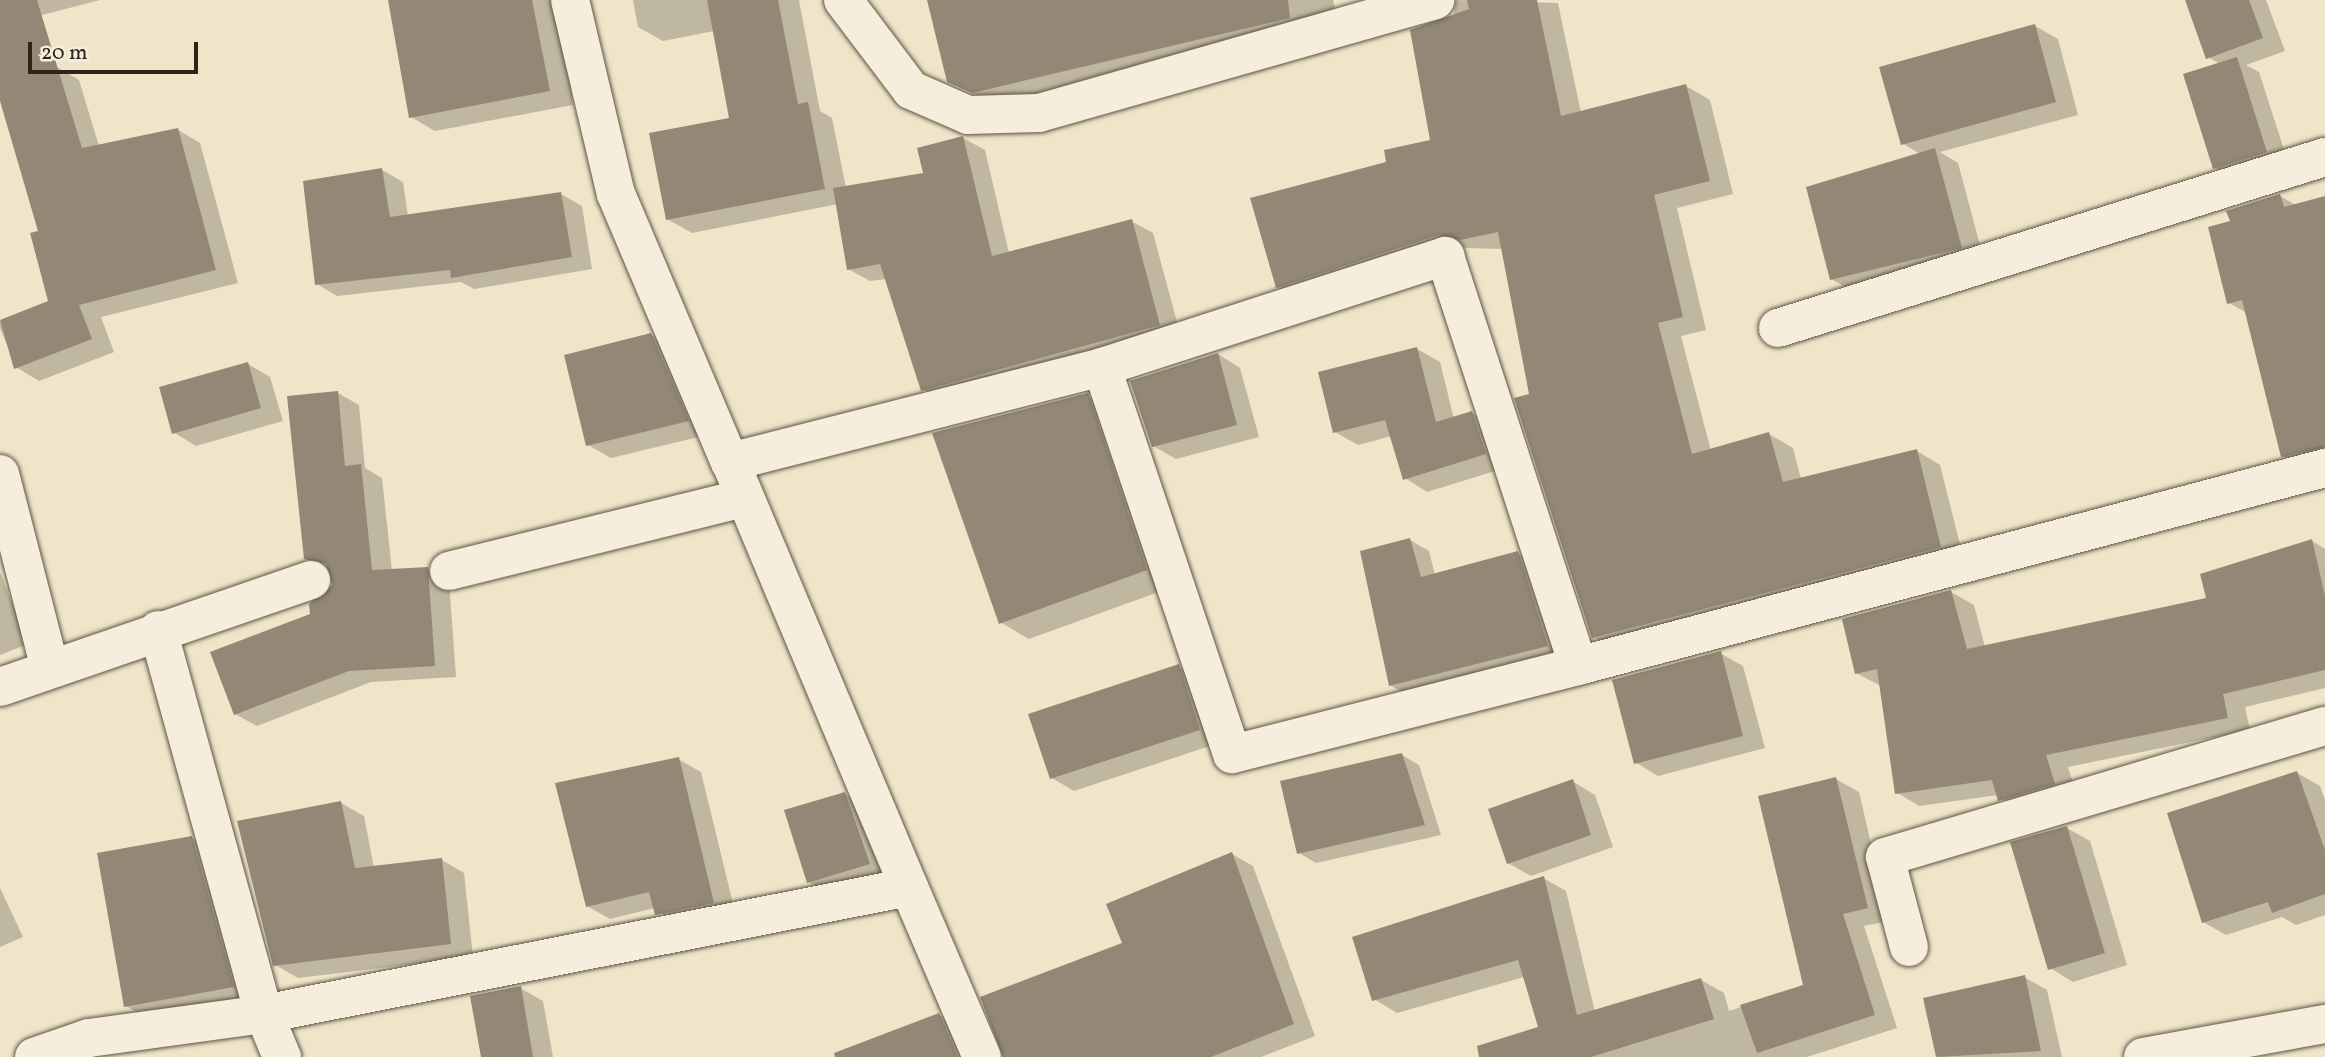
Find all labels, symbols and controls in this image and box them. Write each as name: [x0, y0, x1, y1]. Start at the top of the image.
scale bar: [32, 28, 201, 72]
text: 20 m: [41, 39, 87, 68]

